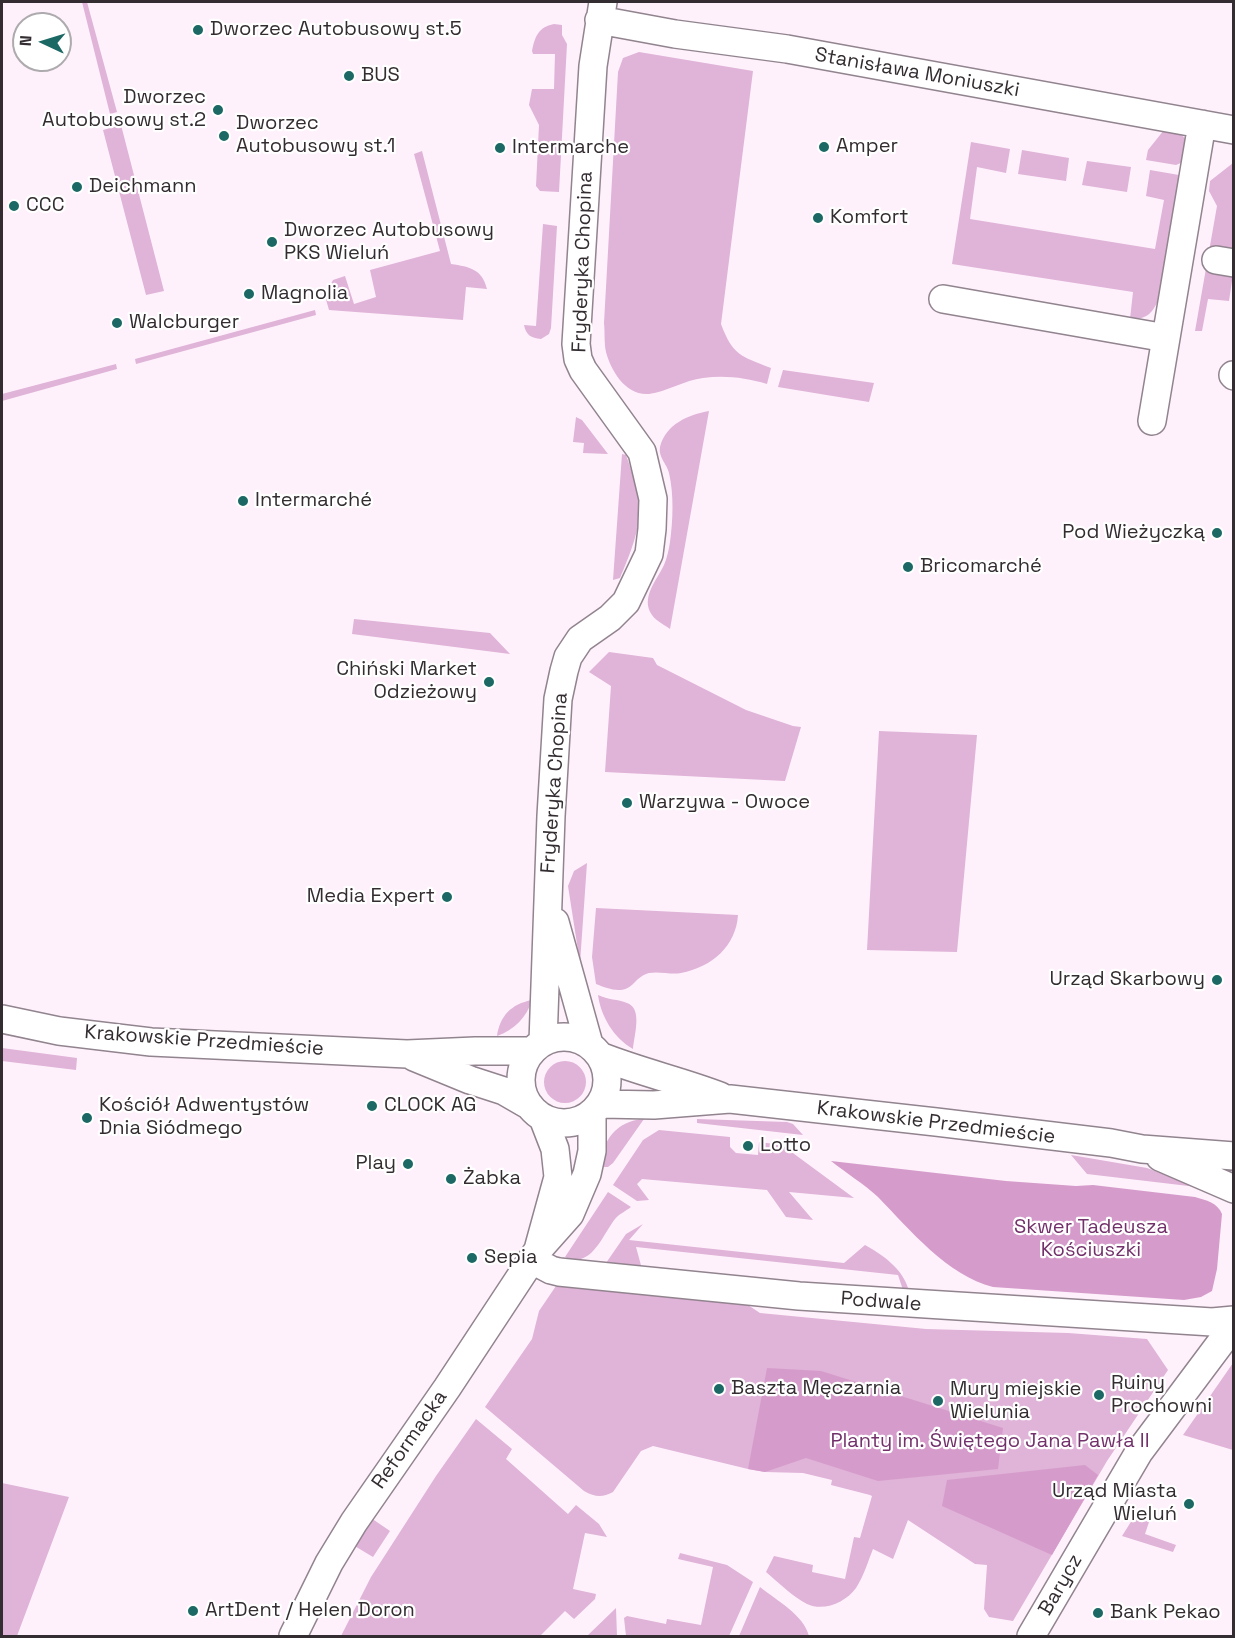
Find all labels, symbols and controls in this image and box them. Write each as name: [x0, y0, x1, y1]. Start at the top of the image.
north arrow: [12, 12, 72, 72]
place label: Dworzec Autobusowy st.5: [210, 18, 462, 42]
marker: Dworzec Autobusowy st.5: [191, 23, 205, 37]
text: N: [15, 35, 36, 47]
street label: Stanisława Moniuszki: [813, 43, 1021, 103]
place label: BUS: [361, 64, 400, 88]
marker: BUS: [342, 69, 356, 83]
place label: Dworzec Autobusowy st.2: [42, 86, 206, 133]
marker: Dworzec Autobusowy st.2: [211, 103, 225, 117]
place label: Dworzec Autobusowy st.1: [236, 112, 395, 159]
marker: Dworzec Autobusowy st.1: [217, 129, 231, 143]
place label: Amper: [836, 135, 898, 159]
place label: Intermarche: [512, 136, 629, 160]
marker: Amper: [817, 140, 831, 154]
marker: Intermarche: [493, 141, 507, 155]
street label: Fryderyka Chopina: [568, 171, 598, 353]
place label: Deichmann: [89, 175, 196, 199]
marker: Deichmann: [70, 180, 84, 194]
place label: CCC: [26, 194, 65, 218]
marker: CCC: [7, 199, 21, 213]
place label: Komfort: [830, 206, 909, 230]
marker: Komfort: [811, 211, 825, 225]
place label: Dworzec Autobusowy PKS Wieluń: [284, 219, 494, 266]
marker: Dworzec Autobusowy PKS Wieluń: [265, 235, 279, 249]
place label: Magnolia: [261, 282, 348, 306]
marker: Magnolia: [242, 287, 256, 301]
place label: Walcburger: [129, 311, 239, 335]
marker: Walcburger: [110, 316, 124, 330]
place label: Intermarché: [255, 489, 372, 513]
marker: Intermarché: [236, 494, 250, 508]
place label: Pod Wieżyczką: [1062, 521, 1205, 545]
marker: Pod Wieżyczką: [1210, 526, 1224, 540]
place label: Bricomarché: [920, 555, 1042, 579]
marker: Bricomarché: [901, 560, 915, 574]
place label: Chiński Market Odzieżowy: [336, 658, 477, 705]
marker: Chiński Market Odzieżowy: [482, 675, 496, 689]
street label: Fryderyka Chopina: [537, 692, 573, 874]
place label: Warzywa - Owoce: [639, 791, 810, 815]
marker: Warzywa - Owoce: [620, 796, 634, 810]
place label: Media Expert: [307, 885, 435, 909]
marker: Media Expert: [440, 890, 454, 904]
place label: Urząd Skarbowy: [1049, 968, 1205, 992]
marker: Urząd Skarbowy: [1210, 973, 1224, 987]
street label: Krakowskie Przedmieście: [84, 1021, 324, 1061]
place label: Kościół Adwentystów Dnia Siódmego: [99, 1094, 309, 1141]
place label: CLOCK AG: [384, 1094, 477, 1118]
street label: Krakowskie Przedmieście: [815, 1096, 1057, 1150]
marker: CLOCK AG: [365, 1099, 379, 1113]
marker: Kościół Adwentystów Dnia Siódmego: [80, 1111, 94, 1125]
place label: Lotto: [760, 1134, 811, 1158]
marker: Lotto: [741, 1139, 755, 1153]
place label: Play: [356, 1152, 396, 1176]
marker: Play: [401, 1157, 415, 1171]
place label: Żabka: [463, 1167, 521, 1191]
marker: Żabka: [444, 1172, 458, 1186]
park label: Skwer Tadeusza Kościuszki: [1014, 1216, 1168, 1263]
place label: Sepia: [484, 1246, 537, 1270]
marker: Sepia: [465, 1251, 479, 1265]
street label: Podwale: [840, 1287, 922, 1317]
place label: Ruiny Prochowni: [1111, 1372, 1212, 1419]
place label: Baszta Męczarnia: [731, 1377, 901, 1401]
place label: Mury miejskie Wielunia: [950, 1378, 1081, 1425]
marker: Baszta Męczarnia: [712, 1382, 726, 1396]
street label: Reformacka: [367, 1386, 453, 1494]
marker: Ruiny Prochowni: [1092, 1388, 1106, 1402]
marker: Mury miejskie Wielunia: [931, 1394, 945, 1408]
park label: Planty im. Świętego Jana Pawła II: [830, 1430, 1150, 1454]
place label: Urząd Miasta Wieluń: [1052, 1480, 1177, 1527]
marker: Urząd Miasta Wieluń: [1182, 1497, 1196, 1511]
street label: Barycz: [1034, 1550, 1088, 1620]
place label: ArtDent / Helen Doron: [205, 1599, 415, 1623]
place label: Bank Pekao: [1110, 1601, 1221, 1625]
marker: ArtDent / Helen Doron: [186, 1604, 200, 1618]
marker: Bank Pekao: [1091, 1606, 1105, 1620]

